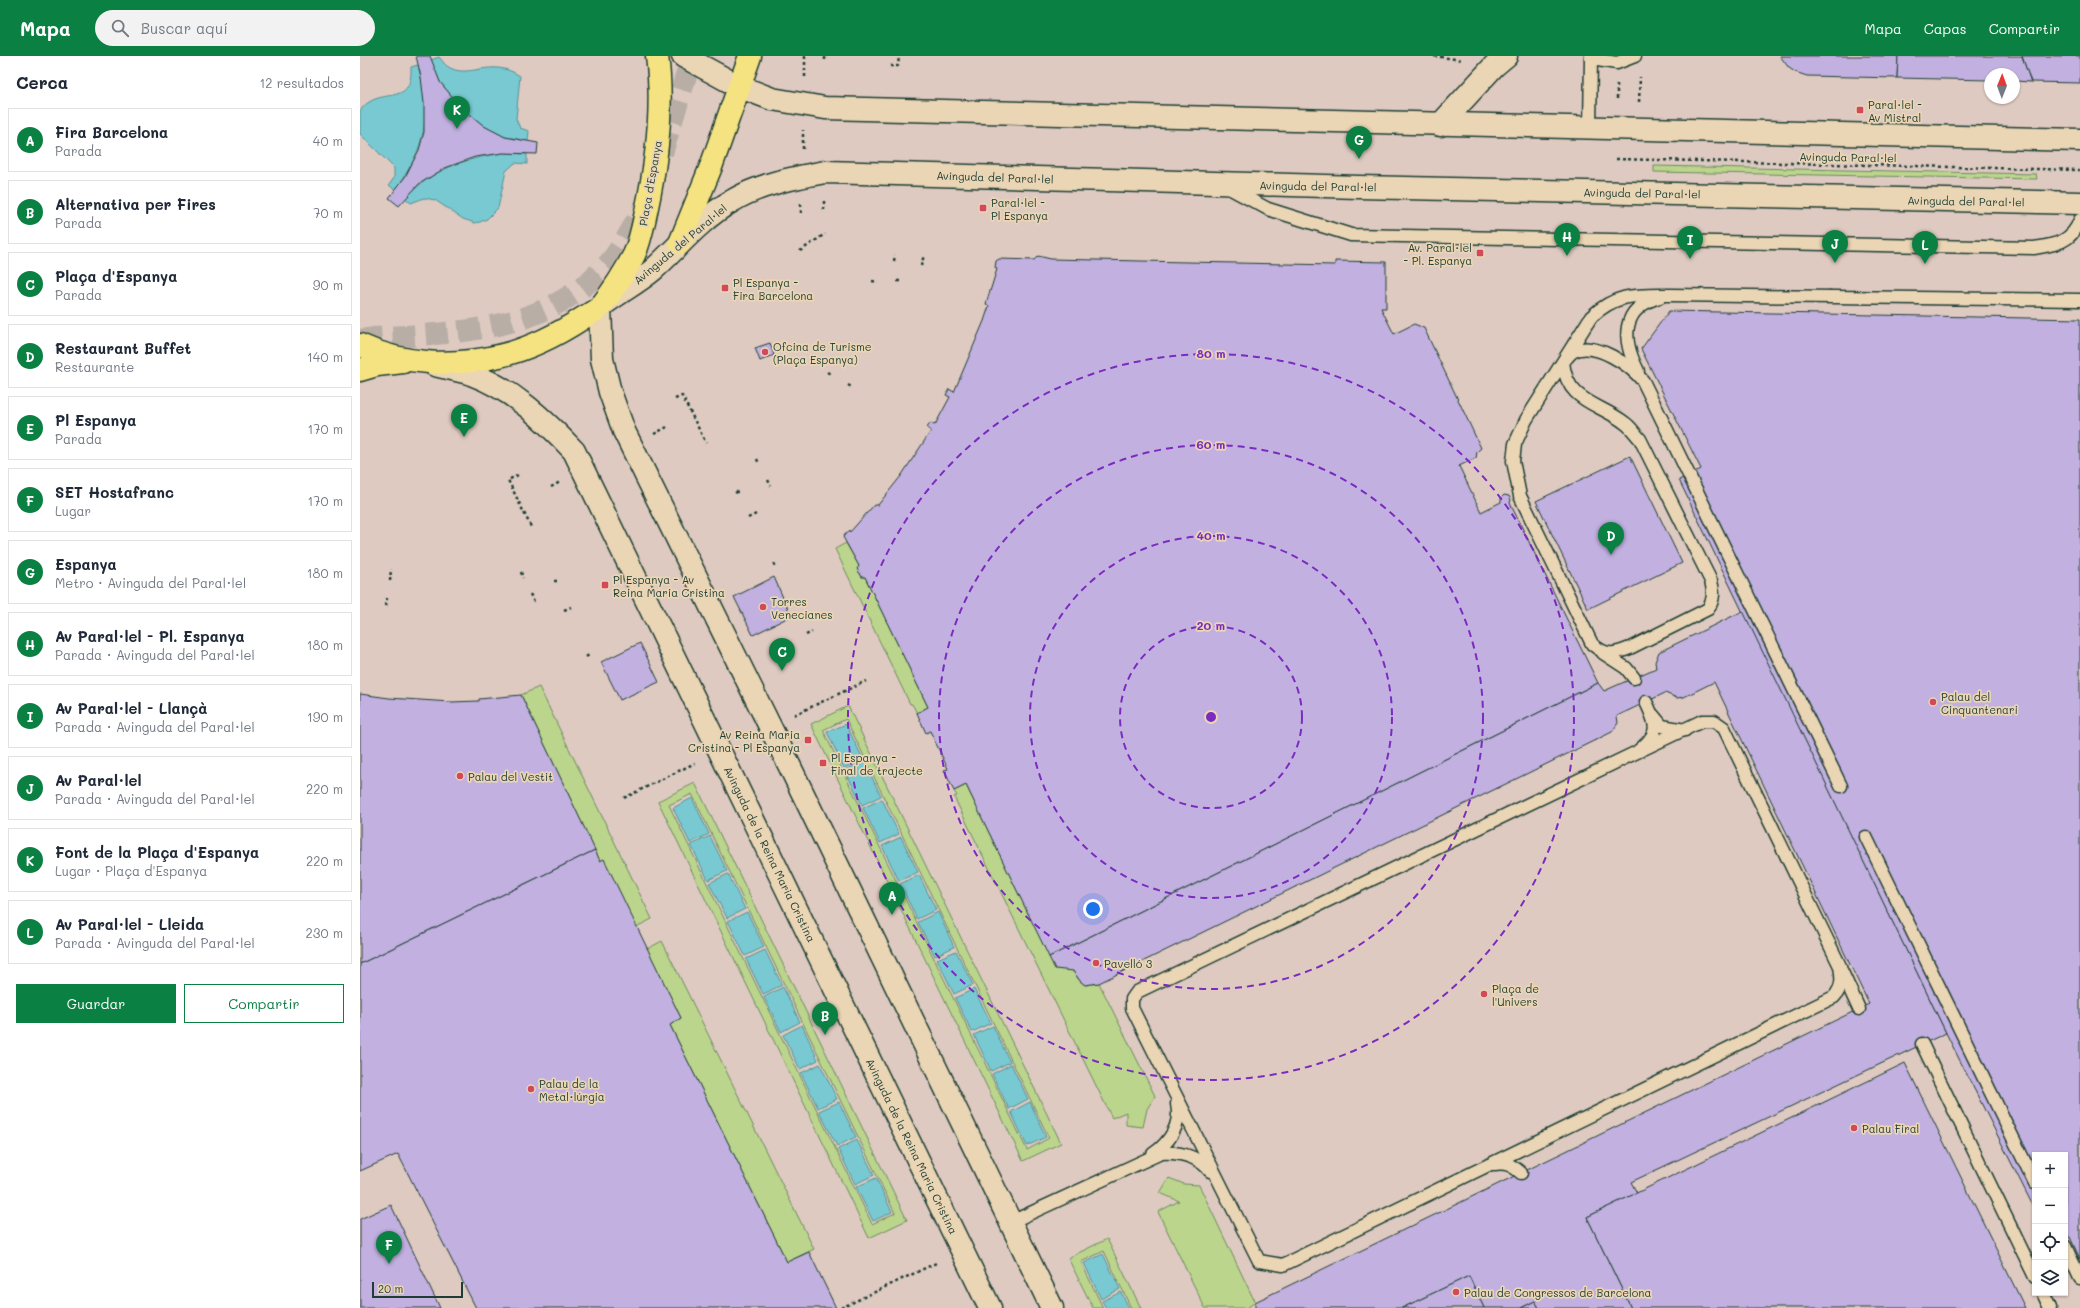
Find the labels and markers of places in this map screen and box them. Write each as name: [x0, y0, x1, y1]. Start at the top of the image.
pin: K: [444, 96, 470, 129]
place label: Paral·lel - Av Mistral: [1868, 97, 1922, 125]
marker: Paral·lel - Av Mistral: [1855, 105, 1865, 115]
pin: G: [1346, 126, 1372, 159]
place label: Paral·lel - Pl Espanya: [991, 195, 1048, 223]
marker: Paral·lel - Pl Espanya: [978, 203, 988, 213]
pin: H: [1554, 223, 1580, 256]
pin: I: [1677, 226, 1703, 259]
pin: J: [1822, 230, 1848, 263]
pin: L: [1912, 231, 1938, 264]
place label: Av. Paral·lel - Pl. Espanya: [1404, 240, 1472, 268]
marker: Av. Paral·lel - Pl. Espanya: [1475, 248, 1485, 258]
place label: Pl Espanya - Fira Barcelona: [733, 275, 813, 303]
marker: Pl Espanya - Fira Barcelona: [720, 283, 730, 293]
place label: Ofcina de Turisme (Plaça Espanya): [773, 339, 872, 367]
marker: Ofcina de Turisme (Plaça Espanya): [760, 347, 770, 357]
pin: E: [451, 404, 477, 437]
pin: D: [1598, 522, 1624, 555]
place label: Pl Espanya - Av Reina Maria Cristina: [613, 572, 725, 600]
marker: Pl Espanya - Av Reina Maria Cristina: [600, 580, 610, 590]
place label: Torres Venecianes: [771, 594, 833, 622]
marker: Torres Venecianes: [758, 602, 768, 612]
pin: C: [769, 638, 795, 671]
place label: Palau del Cinquantenari: [1941, 689, 2018, 717]
marker: Palau del Cinquantenari: [1928, 697, 1938, 707]
centre of rings: [1204, 710, 1218, 724]
place label: Av Reina Maria Cristina - Pl Espanya: [688, 727, 800, 755]
marker: Av Reina Maria Cristina - Pl Espanya: [803, 735, 813, 745]
place label: Pl Espanya - Final de trajecte: [831, 750, 923, 778]
marker: Pl Espanya - Final de trajecte: [818, 758, 828, 768]
place label: Palau del Vestit: [468, 769, 553, 784]
marker: Palau del Vestit: [455, 771, 465, 781]
pin: A: [879, 882, 905, 915]
place label: Pavelló 3: [1104, 956, 1153, 971]
marker: Pavelló 3: [1091, 958, 1101, 968]
place label: Plaça de l'Univers: [1492, 981, 1539, 1009]
marker: Plaça de l'Univers: [1479, 989, 1489, 999]
pin: B: [812, 1002, 838, 1035]
place label: Palau de la Metal·lúrgia: [539, 1076, 605, 1104]
marker: Palau de la Metal·lúrgia: [526, 1084, 536, 1094]
place label: Palau Firal: [1862, 1121, 1919, 1136]
marker: Palau Firal: [1849, 1123, 1859, 1133]
pin: F: [376, 1231, 402, 1264]
place label: Palau de Congressos de Barcelona: [1464, 1285, 1651, 1300]
marker: Palau de Congressos de Barcelona: [1451, 1287, 1461, 1297]

